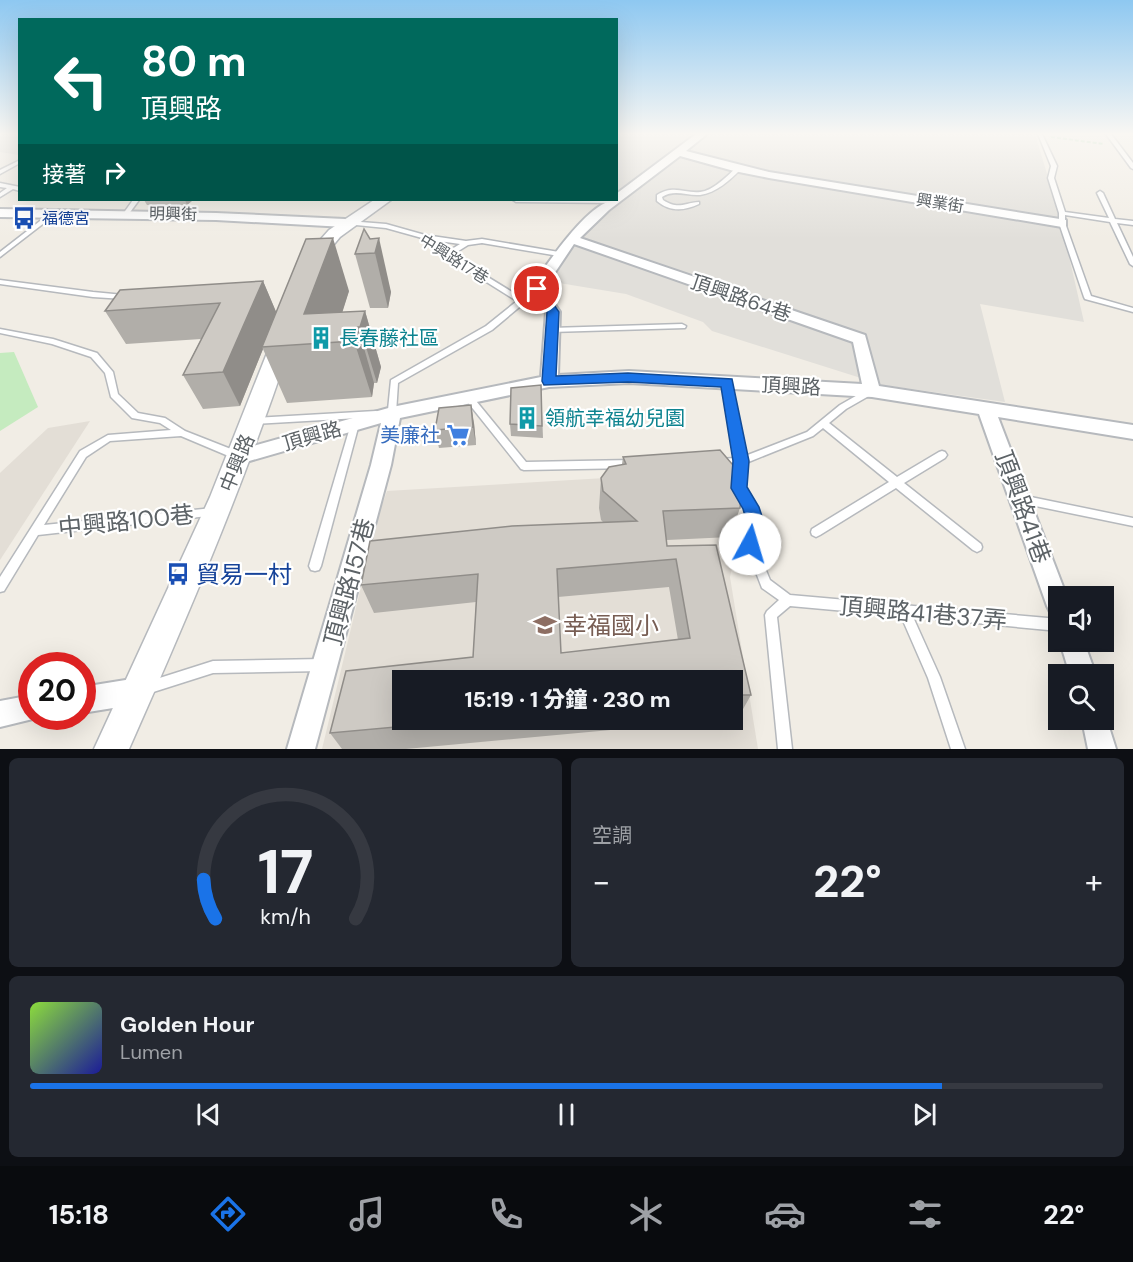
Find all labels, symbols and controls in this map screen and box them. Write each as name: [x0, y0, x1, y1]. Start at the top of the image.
text: 80 m: [141, 34, 247, 89]
icon: left: [42, 42, 120, 120]
text: 頂興路: [141, 91, 222, 126]
icon: right: [98, 156, 131, 189]
text: 接著: [42, 160, 86, 189]
street label: 興業街: [915, 189, 965, 217]
street label: 明興街: [149, 203, 197, 225]
bus stop icon: 福德宮: [11, 205, 37, 231]
place label: 福德宮: [42, 208, 90, 229]
street label: 中興路17巷: [416, 230, 492, 288]
pin: [511, 263, 562, 314]
street label: 頂興路64巷: [687, 269, 795, 327]
icon: arrive: [520, 272, 553, 305]
building icon: 長春藤社區: [308, 325, 334, 351]
place label: 長春藤社區: [339, 325, 439, 351]
street label: 頂興路: [760, 371, 822, 401]
building icon: 領航幸福幼兒園: [514, 405, 540, 431]
place label: 領航幸福幼兒園: [545, 405, 685, 431]
street label: 頂興路: [280, 415, 344, 457]
place label: 美廉社: [380, 422, 440, 448]
supermarket icon: 美廉社: [445, 422, 471, 448]
street label: 中興路: [214, 430, 260, 496]
street label: 頂興路41巷: [988, 446, 1058, 568]
street label: 中興路100巷: [57, 498, 195, 544]
position arrow: [718, 512, 782, 576]
street label: 頂興路157巷: [317, 515, 381, 649]
place label: 貿易一村: [196, 559, 292, 590]
bus stop icon: 貿易一村: [165, 561, 191, 587]
map controls: [1048, 586, 1114, 730]
button: sound: [1048, 586, 1114, 652]
street label: 頂興路41巷37弄: [838, 590, 1008, 636]
place label: 幸福國小: [563, 610, 659, 641]
school or university icon: 幸福國小: [532, 612, 558, 638]
speed limit sign: 20: [18, 652, 96, 730]
button: search: [1048, 664, 1114, 730]
text: 15:19 · 1 分鐘 · 230 m: [464, 685, 671, 714]
text: 空調: [592, 822, 632, 848]
text: 17: [257, 831, 314, 912]
text: 22°: [813, 852, 882, 911]
text: −: [592, 860, 610, 903]
text: +: [1085, 860, 1103, 903]
text: km/h: [260, 904, 311, 932]
text: Golden Hour: [120, 1010, 255, 1039]
text: Lumen: [120, 1039, 183, 1065]
icon: previous: [192, 1098, 225, 1131]
icon: pause: [550, 1098, 583, 1131]
icon: next: [908, 1098, 941, 1131]
icon: directions: [207, 1193, 249, 1235]
icon: music: [346, 1193, 388, 1235]
icon: phone: [485, 1193, 527, 1235]
icon: climate: [625, 1193, 667, 1235]
icon: car: [764, 1193, 806, 1235]
icon: filters: [904, 1193, 946, 1235]
text: 15:18: [49, 1197, 109, 1232]
text: 22°: [1043, 1197, 1084, 1232]

